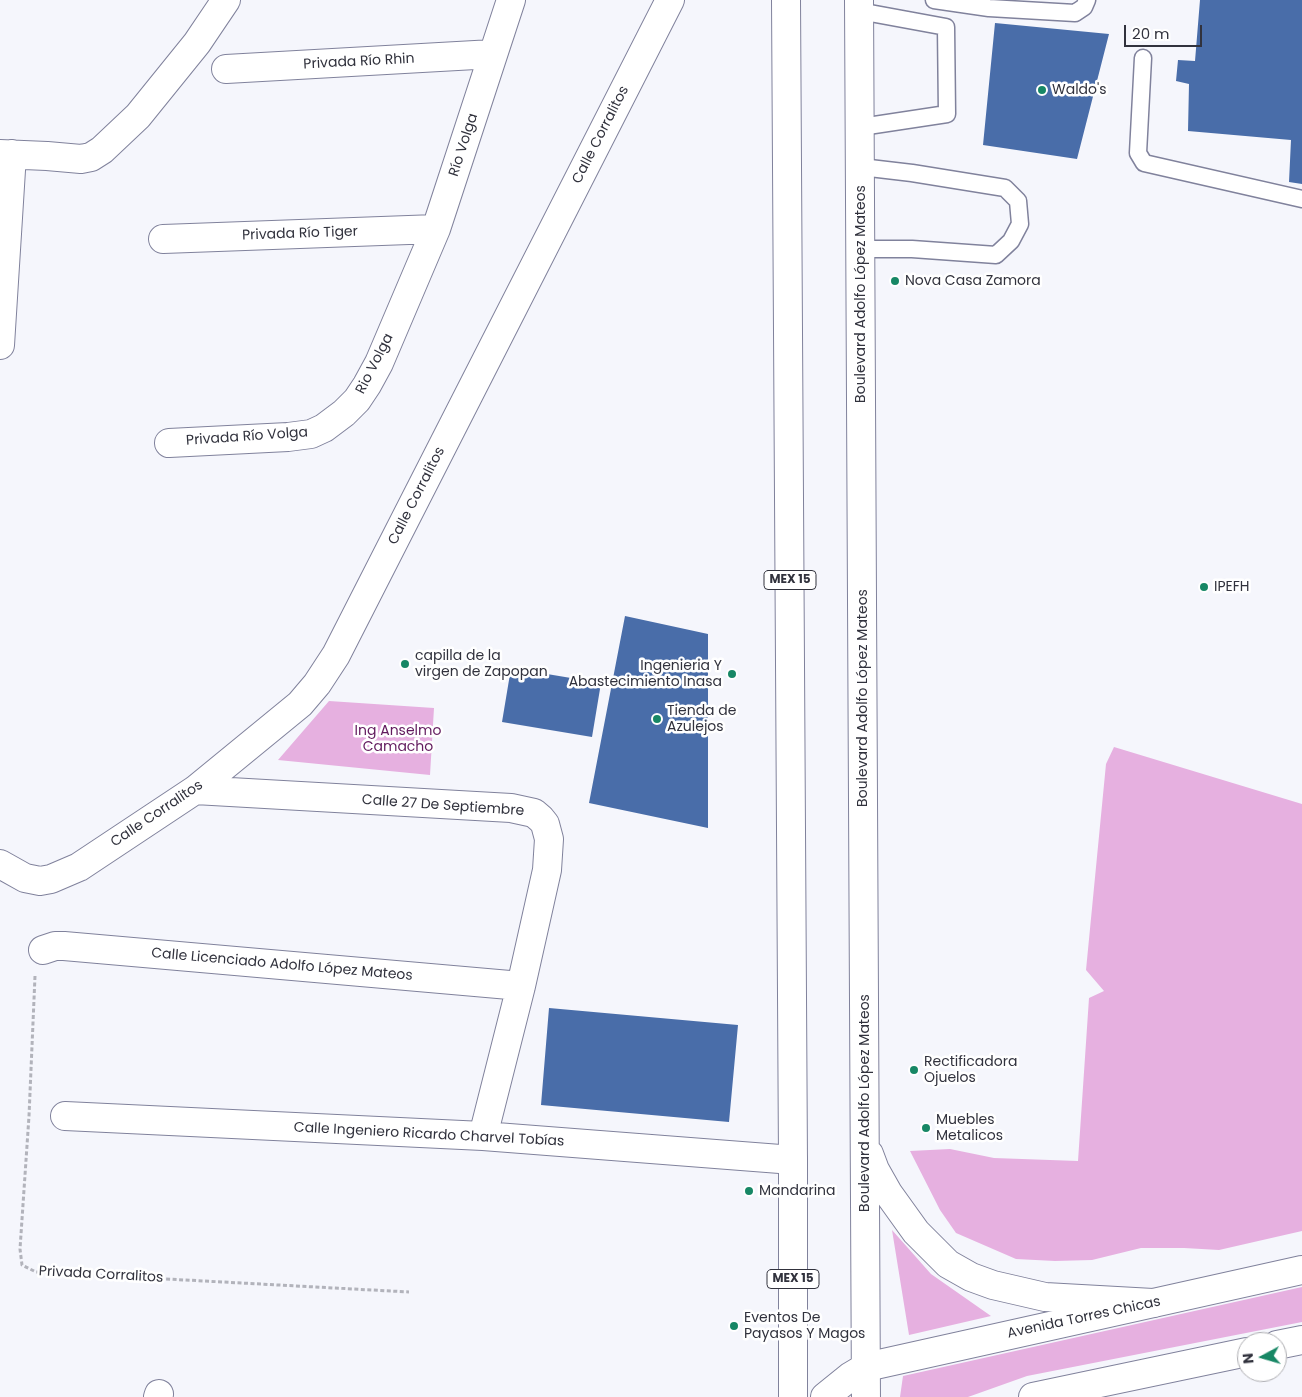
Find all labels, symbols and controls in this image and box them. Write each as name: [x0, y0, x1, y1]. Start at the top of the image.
scale bar: [1127, 15, 1204, 47]
text: 20 m: [1132, 23, 1170, 44]
street label: Privada Río Rhin: [303, 51, 415, 73]
place label: Waldo's: [1052, 82, 1107, 98]
street label: Calle Corralitos: [569, 83, 633, 187]
marker: Waldo's: [1036, 84, 1048, 96]
street label: Río Volga: [446, 111, 482, 179]
street label: Boulevard Adolfo López Mateos: [853, 185, 869, 403]
street label: Privada Río Tiger: [242, 224, 358, 244]
place label: Nova Casa Zamora: [905, 273, 1041, 289]
marker: Nova Casa Zamora: [889, 275, 901, 287]
street label: Rio Volga: [353, 331, 397, 397]
street label: Privada Río Volga: [185, 424, 309, 450]
street label: Calle Corralitos: [385, 444, 449, 548]
road number: MEX 15: [764, 570, 816, 590]
place label: IPEFH: [1214, 579, 1249, 595]
marker: IPEFH: [1198, 581, 1210, 593]
street label: Boulevard Adolfo López Mateos: [855, 589, 871, 807]
place label: capilla de la virgen de Zapopan: [415, 648, 548, 680]
marker: capilla de la virgen de Zapopan: [399, 658, 411, 670]
place label: Ingenieria Y Abastecimiento Inasa: [569, 658, 722, 690]
marker: Ingenieria Y Abastecimiento Inasa: [726, 668, 738, 680]
place label: Tienda de Azulejos: [667, 703, 736, 736]
marker: Tienda de Azulejos: [651, 713, 663, 725]
park label: Ing Anselmo Camacho: [355, 723, 441, 756]
street label: Calle Corralitos: [108, 777, 206, 851]
street label: Calle 27 De Septiembre: [361, 792, 525, 820]
street label: Calle Licenciado Adolfo López Mateos: [151, 945, 413, 985]
street label: Boulevard Adolfo López Mateos: [857, 994, 873, 1212]
place label: Rectificadora Ojuelos: [924, 1054, 1017, 1086]
marker: Rectificadora Ojuelos: [908, 1064, 920, 1076]
place label: Muebles Metalicos: [936, 1112, 1003, 1144]
street label: Calle Ingeniero Ricardo Charvel Tobías: [293, 1120, 565, 1150]
marker: Muebles Metalicos: [920, 1122, 932, 1134]
place label: Mandarina: [759, 1183, 835, 1199]
marker: Mandarina: [743, 1185, 755, 1197]
street label: Privada Corralitos: [38, 1263, 164, 1287]
road number: MEX 15: [767, 1270, 819, 1288]
street label: Avenida Torres Chicas: [1006, 1294, 1162, 1342]
place label: Eventos De Payasos Y Magos: [744, 1310, 865, 1342]
marker: Eventos De Payasos Y Magos: [728, 1320, 740, 1332]
north arrow: [1237, 1332, 1287, 1382]
text: N: [1238, 1352, 1259, 1365]

